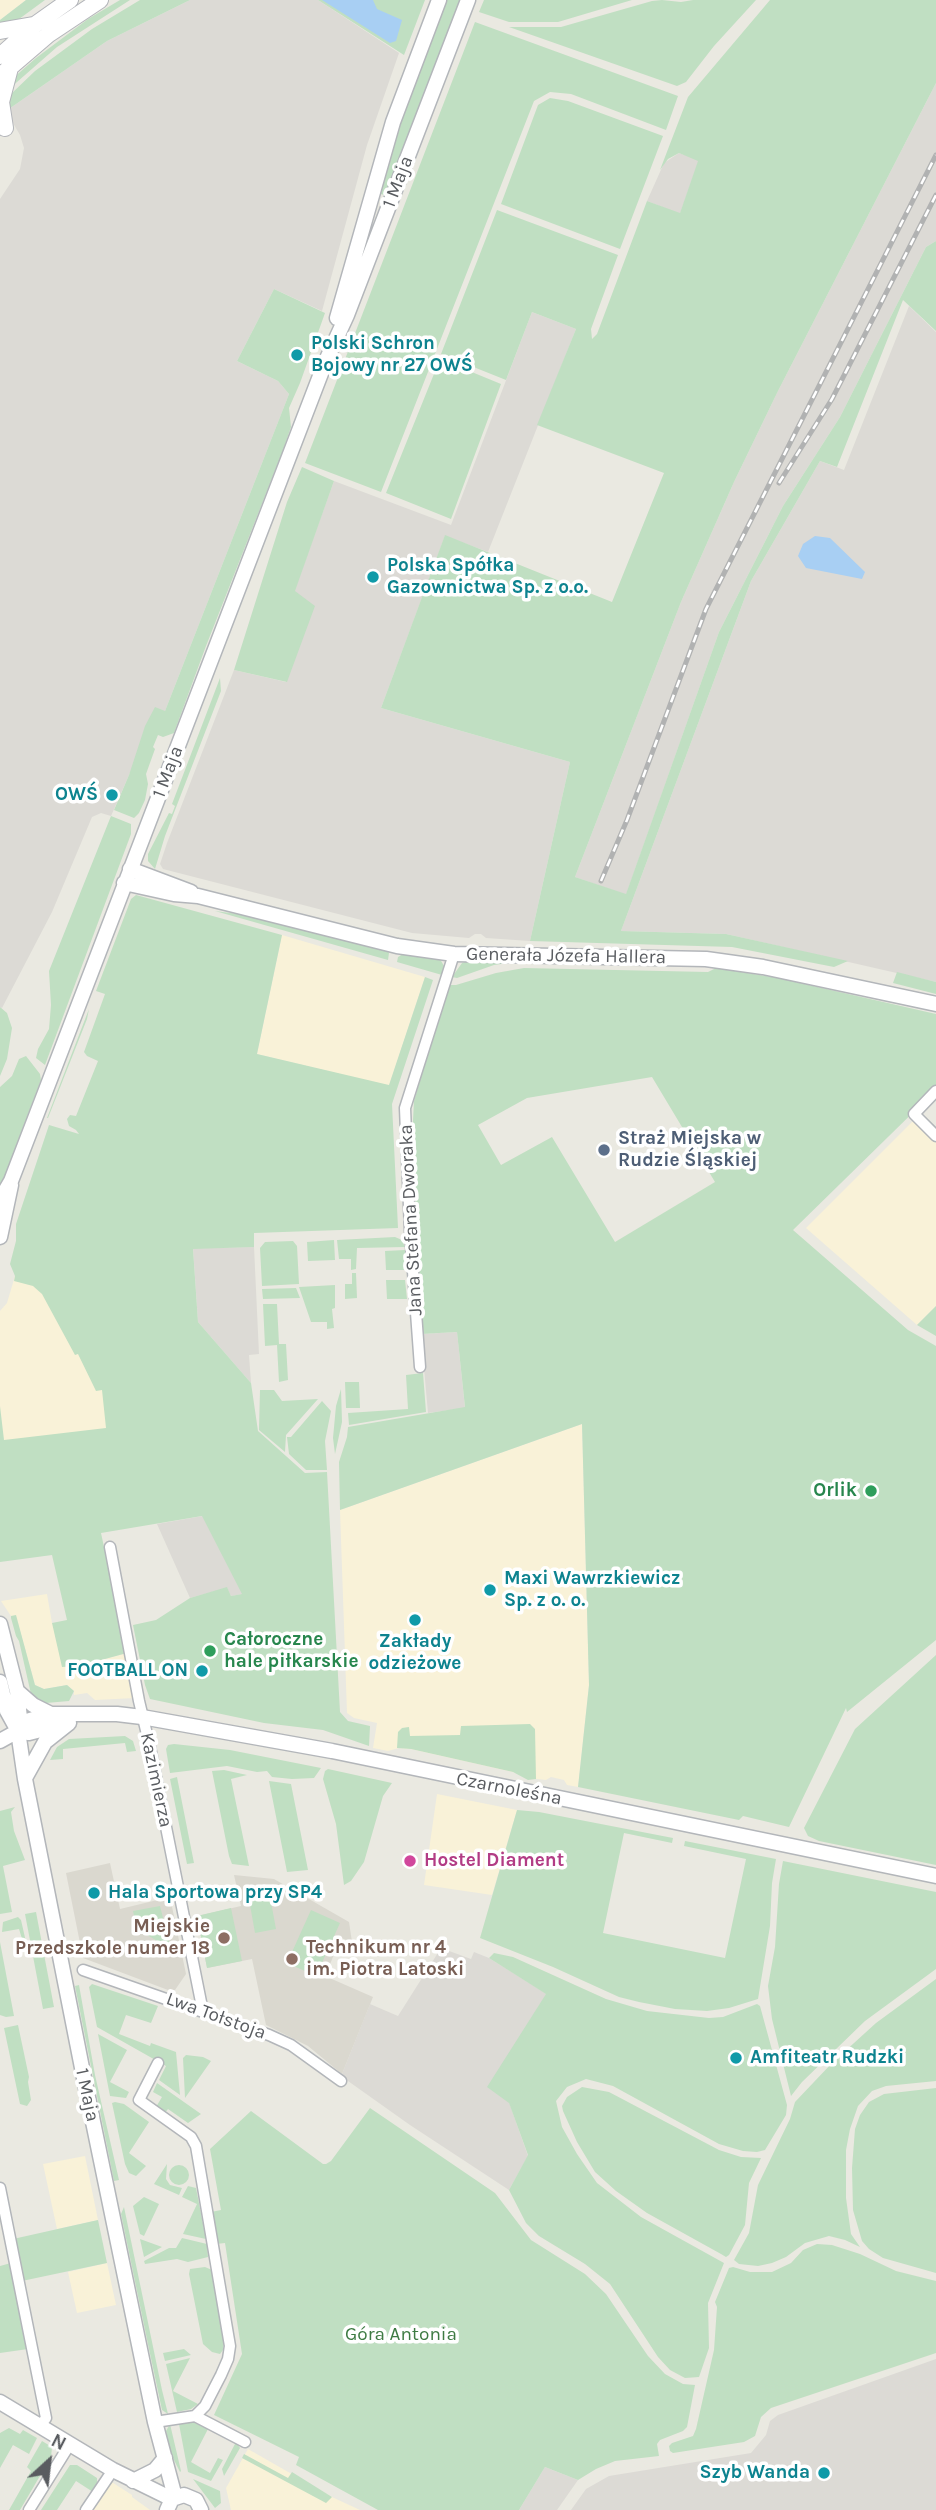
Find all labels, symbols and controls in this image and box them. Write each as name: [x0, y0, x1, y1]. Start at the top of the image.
street label: 1 Maja: [378, 153, 418, 211]
place label: Polski Schron Bojowy nr 27 OWŚ: [311, 333, 473, 377]
marker: Polski Schron Bojowy nr 27 OWŚ: [289, 347, 305, 363]
place label: Polska Spółka Gazownictwa Sp. z o.o.: [387, 555, 588, 599]
marker: Polska Spółka Gazownictwa Sp. z o.o.: [365, 569, 381, 585]
street label: 1 Maja: [148, 743, 188, 801]
place label: OWŚ: [55, 784, 98, 806]
marker: OWŚ: [104, 787, 120, 803]
street label: Generała Józefa Hallera: [466, 943, 666, 969]
street label: Jana Stefana Dworaka: [395, 1124, 427, 1316]
place label: Straż Miejska w Rudzie Śląskiej: [618, 1128, 761, 1172]
marker: Straż Miejska w Rudzie Śląskiej: [596, 1142, 612, 1158]
place label: Orlik: [813, 1480, 857, 1502]
marker: Orlik: [863, 1483, 879, 1499]
place label: Maxi Wawrzkiewicz Sp. z o. o.: [504, 1568, 681, 1612]
marker: Maxi Wawrzkiewicz Sp. z o. o.: [482, 1582, 498, 1598]
marker: Zakłady odzieżowe: [407, 1612, 423, 1628]
place label: Całoroczne hale piłkarskie: [224, 1629, 359, 1673]
place label: Zakłady odzieżowe: [369, 1631, 461, 1675]
marker: Całoroczne hale piłkarskie: [202, 1643, 218, 1659]
place label: FOOTBALL ON: [67, 1660, 188, 1682]
marker: FOOTBALL ON: [194, 1663, 210, 1679]
street label: Kazimierza: [135, 1731, 177, 1829]
street label: Czarnoleśna: [454, 1768, 564, 1810]
place label: Hostel Diament: [424, 1850, 564, 1872]
marker: Hostel Diament: [402, 1853, 418, 1869]
place label: Hala Sportowa przy SP4: [108, 1882, 322, 1904]
marker: Hala Sportowa przy SP4: [86, 1885, 102, 1901]
place label: Miejskie Przedszkole numer 18: [15, 1916, 210, 1960]
marker: Miejskie Przedszkole numer 18: [216, 1930, 232, 1946]
place label: Technikum nr 4 im. Piotra Latoski: [306, 1937, 464, 1981]
marker: Technikum nr 4 im. Piotra Latoski: [284, 1951, 300, 1967]
street label: Lwa Tołstoja: [163, 1987, 269, 2045]
place label: Amfiteatr Rudzki: [750, 2047, 904, 2069]
marker: Amfiteatr Rudzki: [728, 2050, 744, 2066]
street label: 1 Maja: [70, 2066, 104, 2124]
park label: Góra Antonia: [345, 2324, 457, 2346]
north arrow: [14, 2426, 84, 2496]
text: N: [47, 2429, 70, 2455]
place label: Szyb Wanda: [699, 2462, 810, 2484]
marker: Szyb Wanda: [816, 2465, 832, 2481]

